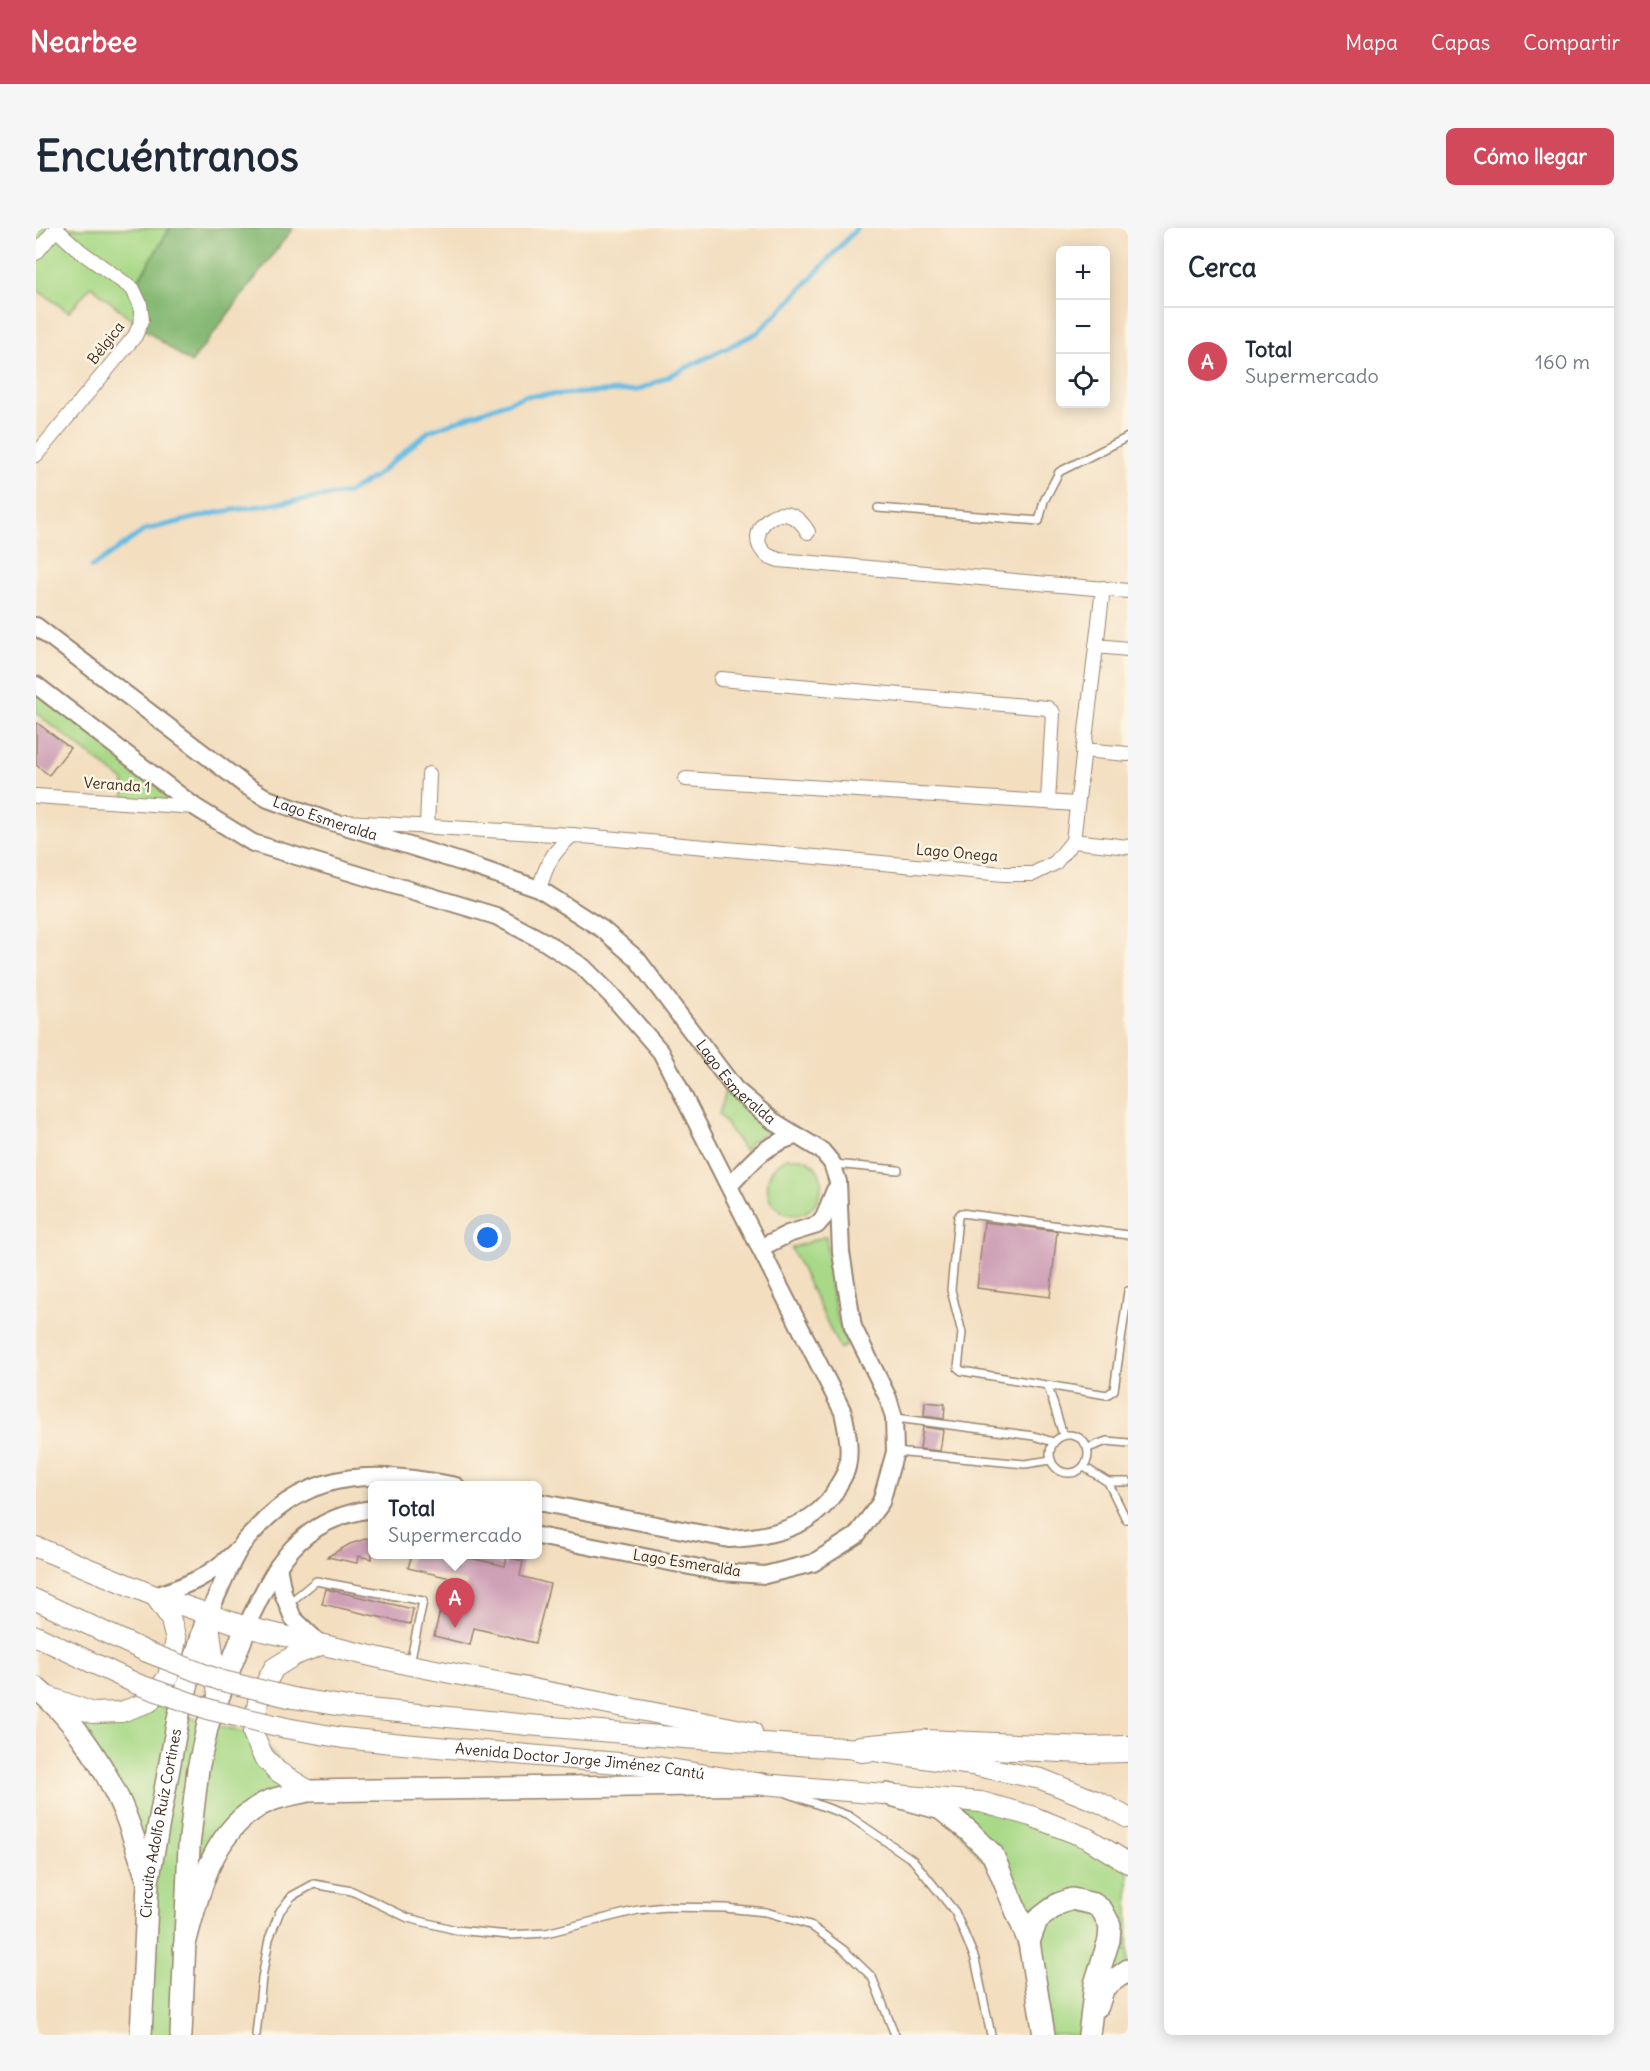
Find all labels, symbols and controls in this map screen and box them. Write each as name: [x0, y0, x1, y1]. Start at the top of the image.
text: Nearbee: [30, 24, 137, 60]
text: Mapa: [1345, 29, 1398, 56]
text: Capas: [1431, 29, 1490, 56]
text: Compartir: [1523, 29, 1620, 56]
button: Cómo llegar: [1446, 128, 1614, 185]
text: Encuéntranos: [36, 130, 299, 182]
map controls: [1056, 246, 1110, 408]
button: +: [1056, 246, 1110, 300]
text: Cerca: [1188, 251, 1257, 284]
button: −: [1056, 300, 1110, 354]
street label: Bélgica: [83, 317, 128, 368]
text: Total: [1245, 335, 1292, 363]
text: A: [1201, 349, 1214, 374]
text: 160 m: [1535, 349, 1590, 374]
button: locate: [1056, 354, 1110, 408]
text: Supermercado: [1245, 363, 1379, 388]
street label: Veranda 1: [83, 773, 151, 796]
street label: Lago Esmeralda: [270, 792, 380, 845]
street label: Lago Onega: [915, 839, 999, 866]
street label: Lago Esmeralda: [692, 1036, 780, 1128]
your location: [473, 1223, 502, 1252]
popup: [368, 1481, 542, 1559]
text: Total: [388, 1494, 435, 1522]
text: Supermercado: [388, 1522, 522, 1547]
street label: Lago Esmeralda: [632, 1545, 743, 1580]
pin: A: [436, 1578, 474, 1628]
street label: Circuito Adolfo Ruíz Cortines: [136, 1727, 185, 1918]
street label: Avenida Doctor Jorge Jiménez Cantú: [455, 1739, 706, 1784]

